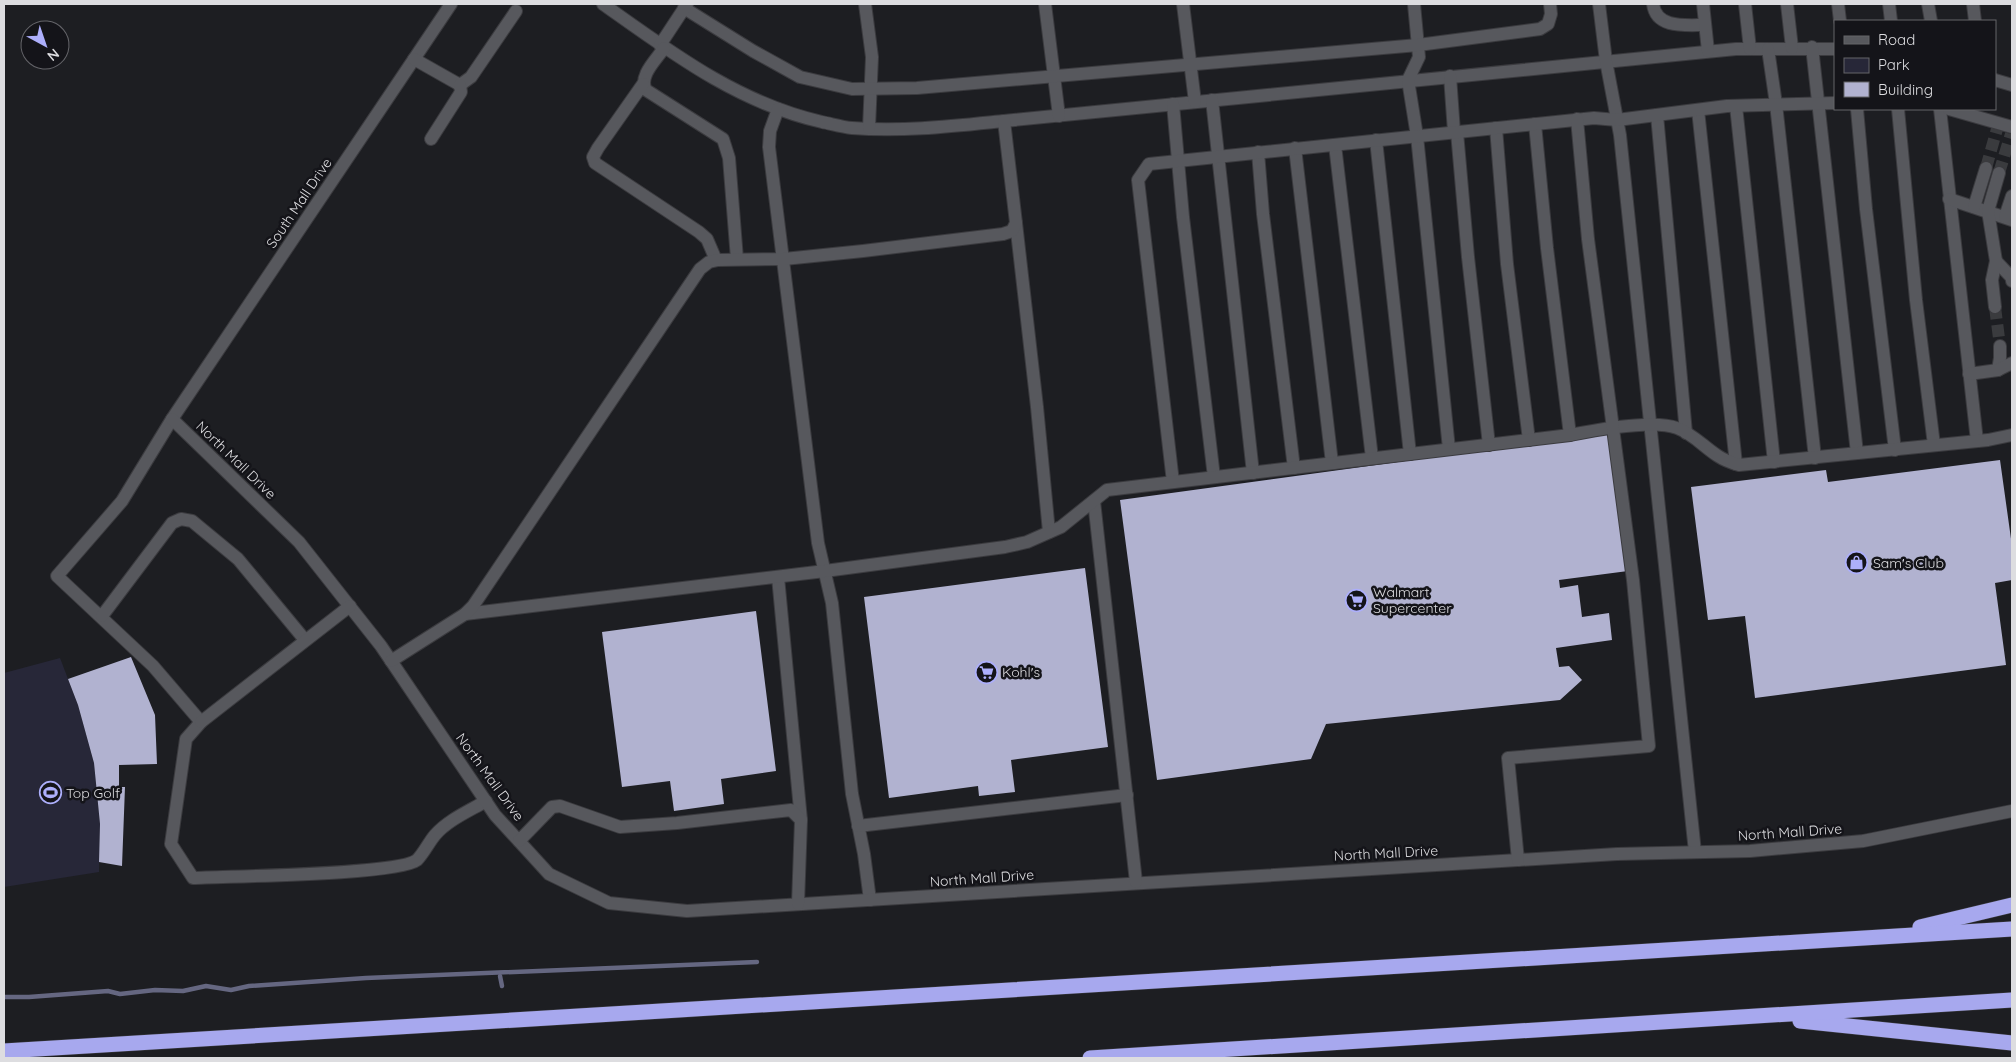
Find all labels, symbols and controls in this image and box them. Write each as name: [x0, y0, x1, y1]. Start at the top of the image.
north arrow: [20, 20, 70, 70]
legend: [1834, 20, 1996, 110]
text: Road: [1878, 30, 1915, 49]
text: N: [44, 45, 63, 65]
text: Park: [1878, 55, 1910, 74]
text: Building: [1878, 80, 1933, 99]
street label: South Mall Drive: [262, 154, 336, 251]
street label: North Mall Drive: [192, 417, 280, 503]
shop icon: Sam's Club: [1845, 551, 1869, 575]
place label: Sam's Club: [1873, 554, 1944, 572]
place label: Walmart Supercenter: [1373, 583, 1452, 617]
supermarket icon: Walmart Supercenter: [1345, 588, 1369, 612]
supermarket icon: Kohl's: [974, 660, 998, 684]
place label: Kohl's: [1002, 663, 1040, 681]
street label: North Mall Drive: [452, 729, 528, 825]
sports icon: Top Golf: [38, 781, 62, 805]
place label: Top Golf: [66, 784, 120, 802]
street label: North Mall Drive: [1737, 819, 1843, 845]
street label: North Mall Drive: [1333, 841, 1439, 865]
street label: North Mall Drive: [929, 865, 1035, 891]

